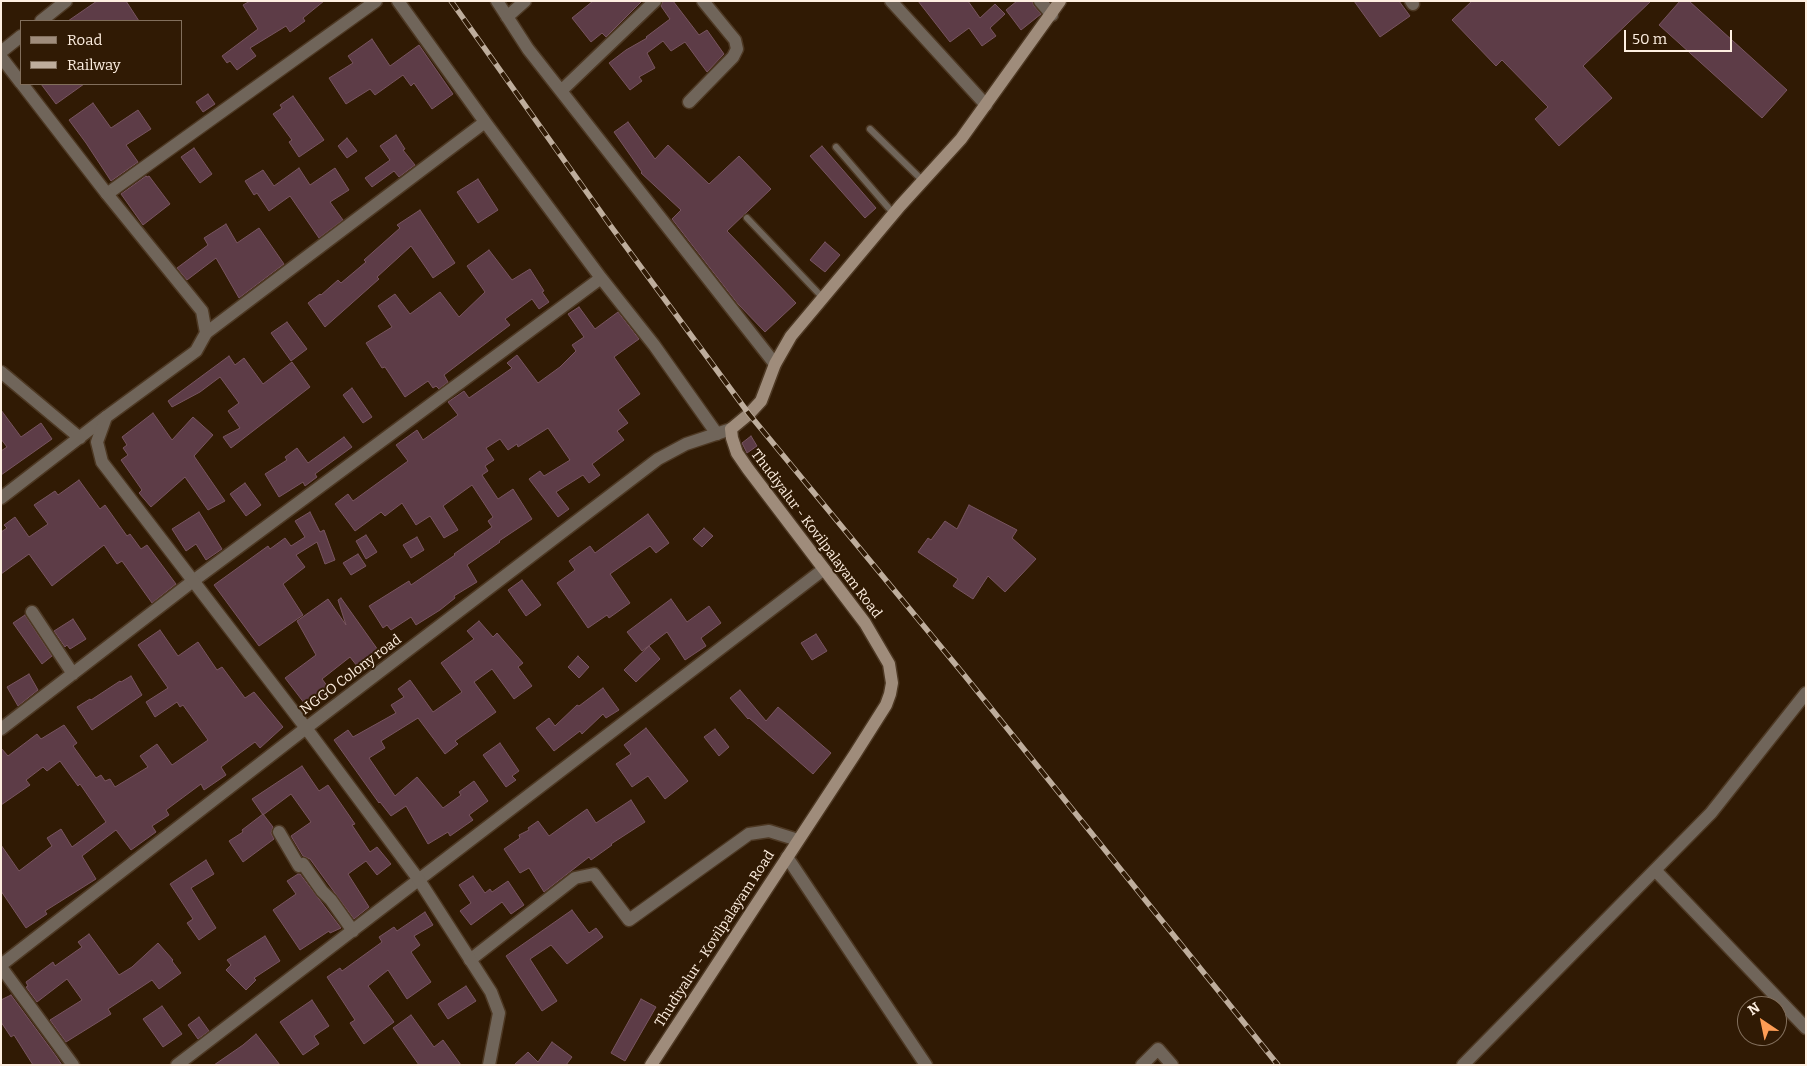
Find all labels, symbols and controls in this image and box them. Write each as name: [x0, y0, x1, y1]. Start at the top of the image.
legend: [20, 20, 182, 85]
scale bar: [1627, 20, 1734, 52]
text: 50 m: [1632, 30, 1667, 48]
text: Road: [67, 31, 102, 49]
text: Railway: [67, 56, 121, 74]
street label: Thudiyalur - Kovilpalayam Road: [747, 446, 885, 622]
street label: NGGO Colony road: [297, 631, 405, 719]
street label: Thudiyalur - Kovilpalayam Road: [652, 848, 778, 1030]
north arrow: [1737, 996, 1787, 1046]
text: N: [1745, 999, 1763, 1019]

